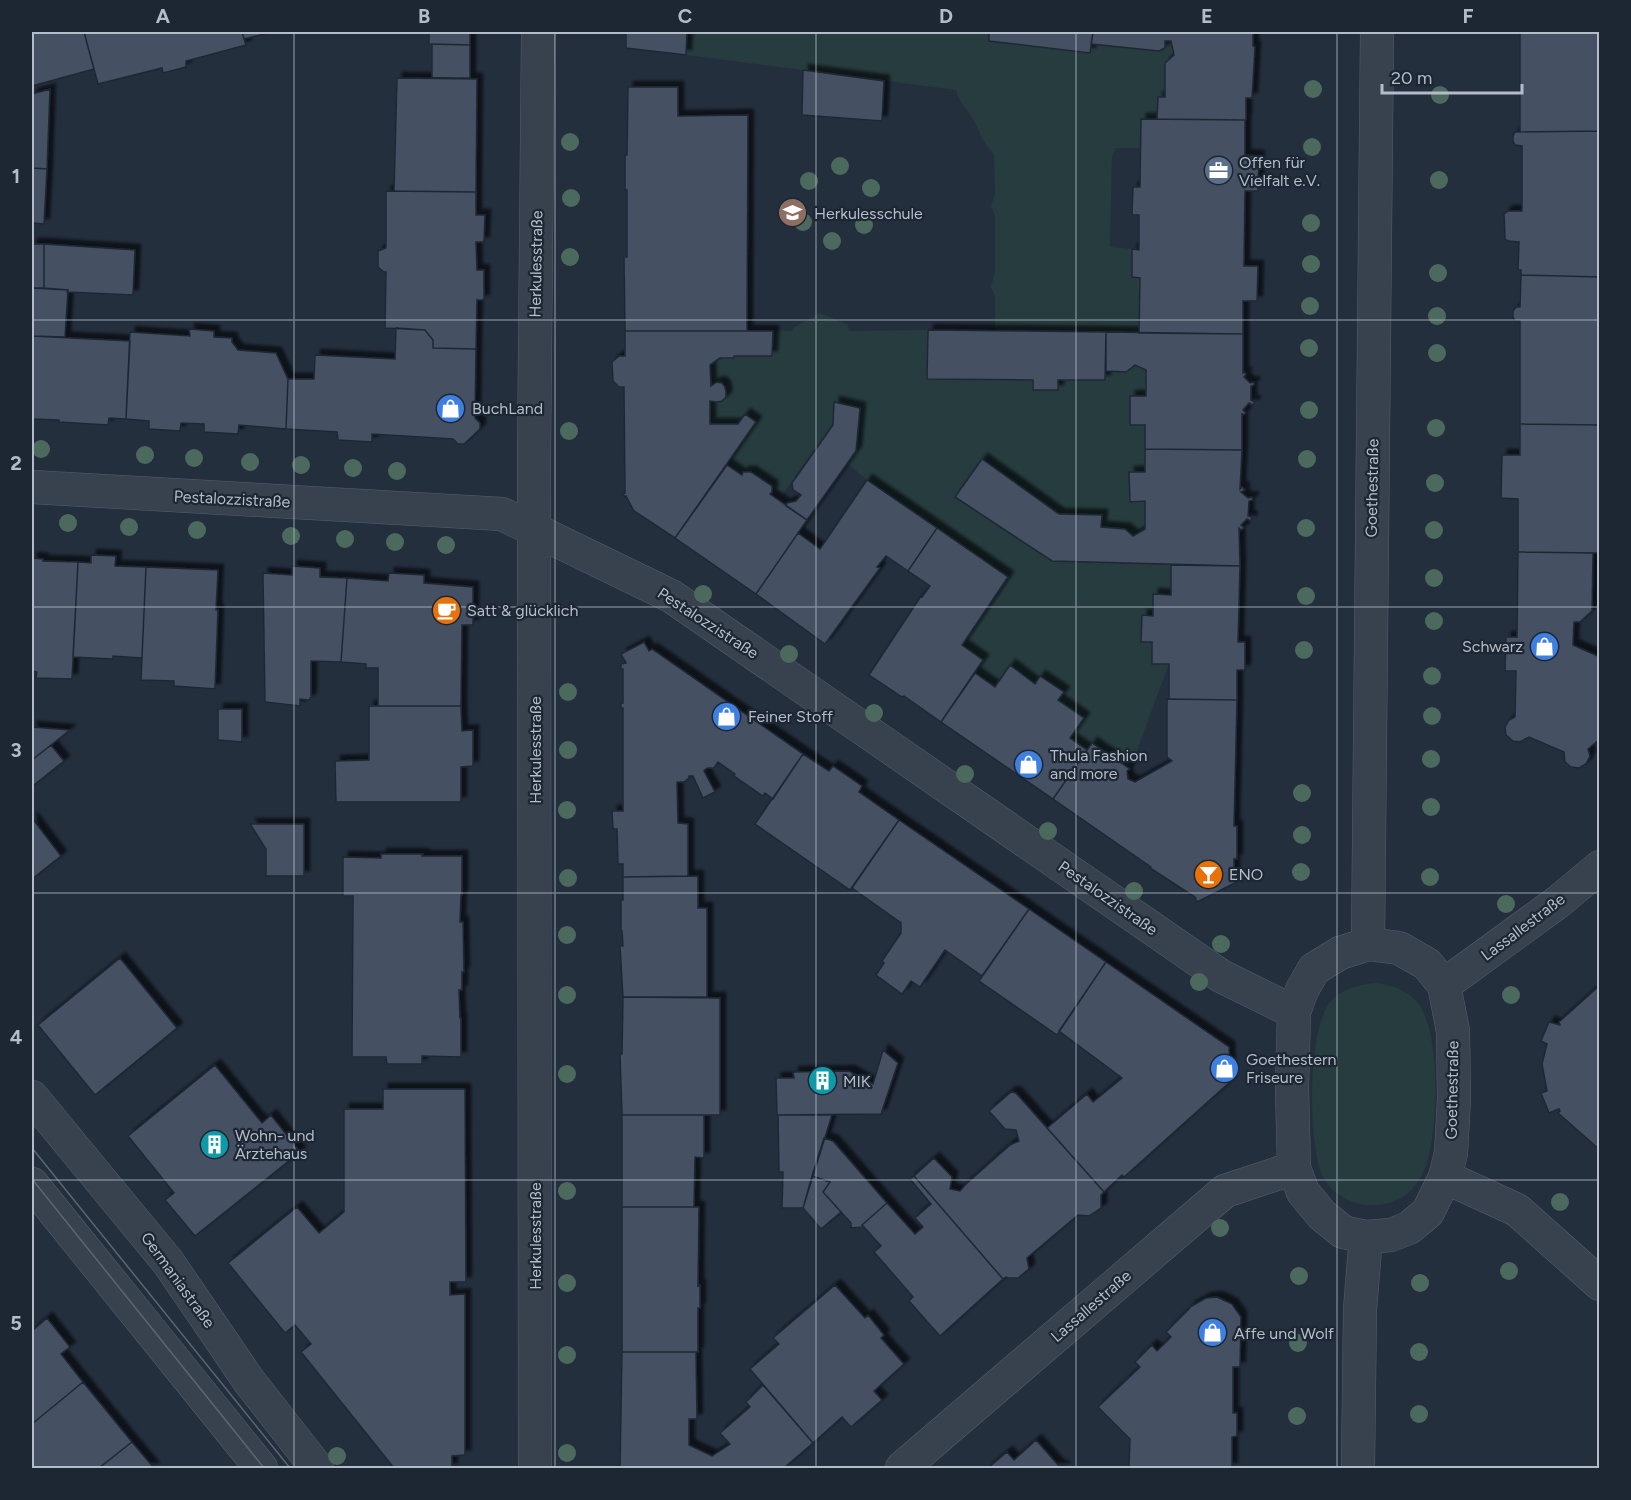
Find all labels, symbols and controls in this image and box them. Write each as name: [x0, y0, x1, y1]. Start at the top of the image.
text: A: [156, 4, 171, 28]
text: B: [418, 4, 430, 28]
text: C: [678, 4, 692, 28]
text: D: [939, 4, 953, 28]
text: E: [1201, 4, 1213, 28]
text: F: [1462, 4, 1474, 28]
scale bar: [1382, 57, 1522, 95]
text: 20 m: [1391, 67, 1432, 89]
place label: Offen für Vielfalt e.V.: [1239, 153, 1320, 190]
office icon: Offen für Vielfalt e.V.: [1202, 155, 1234, 187]
text: 1: [12, 164, 20, 188]
school or university icon: Herkulesschule: [777, 197, 809, 229]
place label: Herkulesschule: [814, 204, 923, 223]
street label: Herkulesstraße: [526, 210, 546, 318]
shop icon: BuchLand: [435, 392, 467, 424]
place label: BuchLand: [472, 399, 543, 418]
street label: Goethestraße: [1362, 438, 1382, 538]
text: 2: [10, 451, 22, 475]
street label: Pestalozzistraße: [173, 486, 291, 512]
street label: Pestalozzistraße: [654, 583, 762, 663]
cafe icon: Satt & glücklich: [430, 594, 462, 626]
place label: Satt & glücklich: [467, 601, 578, 620]
shop icon: Schwarz: [1528, 630, 1560, 662]
place label: Schwarz: [1462, 637, 1523, 656]
street label: Herkulesstraße: [526, 696, 545, 804]
shop icon: Feiner Stoff: [711, 700, 743, 732]
place label: Feiner Stoff: [748, 707, 833, 726]
text: 3: [10, 738, 22, 762]
place label: Thula Fashion and more: [1050, 746, 1147, 783]
shop icon: Thula Fashion and more: [1013, 748, 1045, 780]
street label: Pestalozzistraße: [1055, 857, 1161, 939]
bar icon: ENO: [1192, 858, 1224, 890]
place label: ENO: [1229, 865, 1263, 884]
street label: Lassallestraße: [1477, 889, 1569, 965]
text: 4: [10, 1025, 23, 1049]
street label: Goethestraße: [1442, 1040, 1462, 1140]
place label: Goethestern Friseure: [1246, 1050, 1336, 1087]
shop icon: Goethestern Friseure: [1209, 1052, 1241, 1084]
building icon: MIK: [806, 1065, 838, 1097]
place label: MIK: [843, 1072, 871, 1091]
place label: Wohn- und Ärztehaus: [235, 1126, 315, 1163]
building icon: Wohn- und Ärztehaus: [198, 1128, 230, 1160]
street label: Herkulesstraße: [526, 1182, 545, 1290]
street label: Germaniastraße: [137, 1228, 219, 1332]
street label: Lassallestraße: [1047, 1266, 1135, 1346]
text: 5: [10, 1311, 22, 1335]
shop icon: Affe und Wolf: [1197, 1317, 1229, 1349]
place label: Affe und Wolf: [1234, 1324, 1334, 1343]

